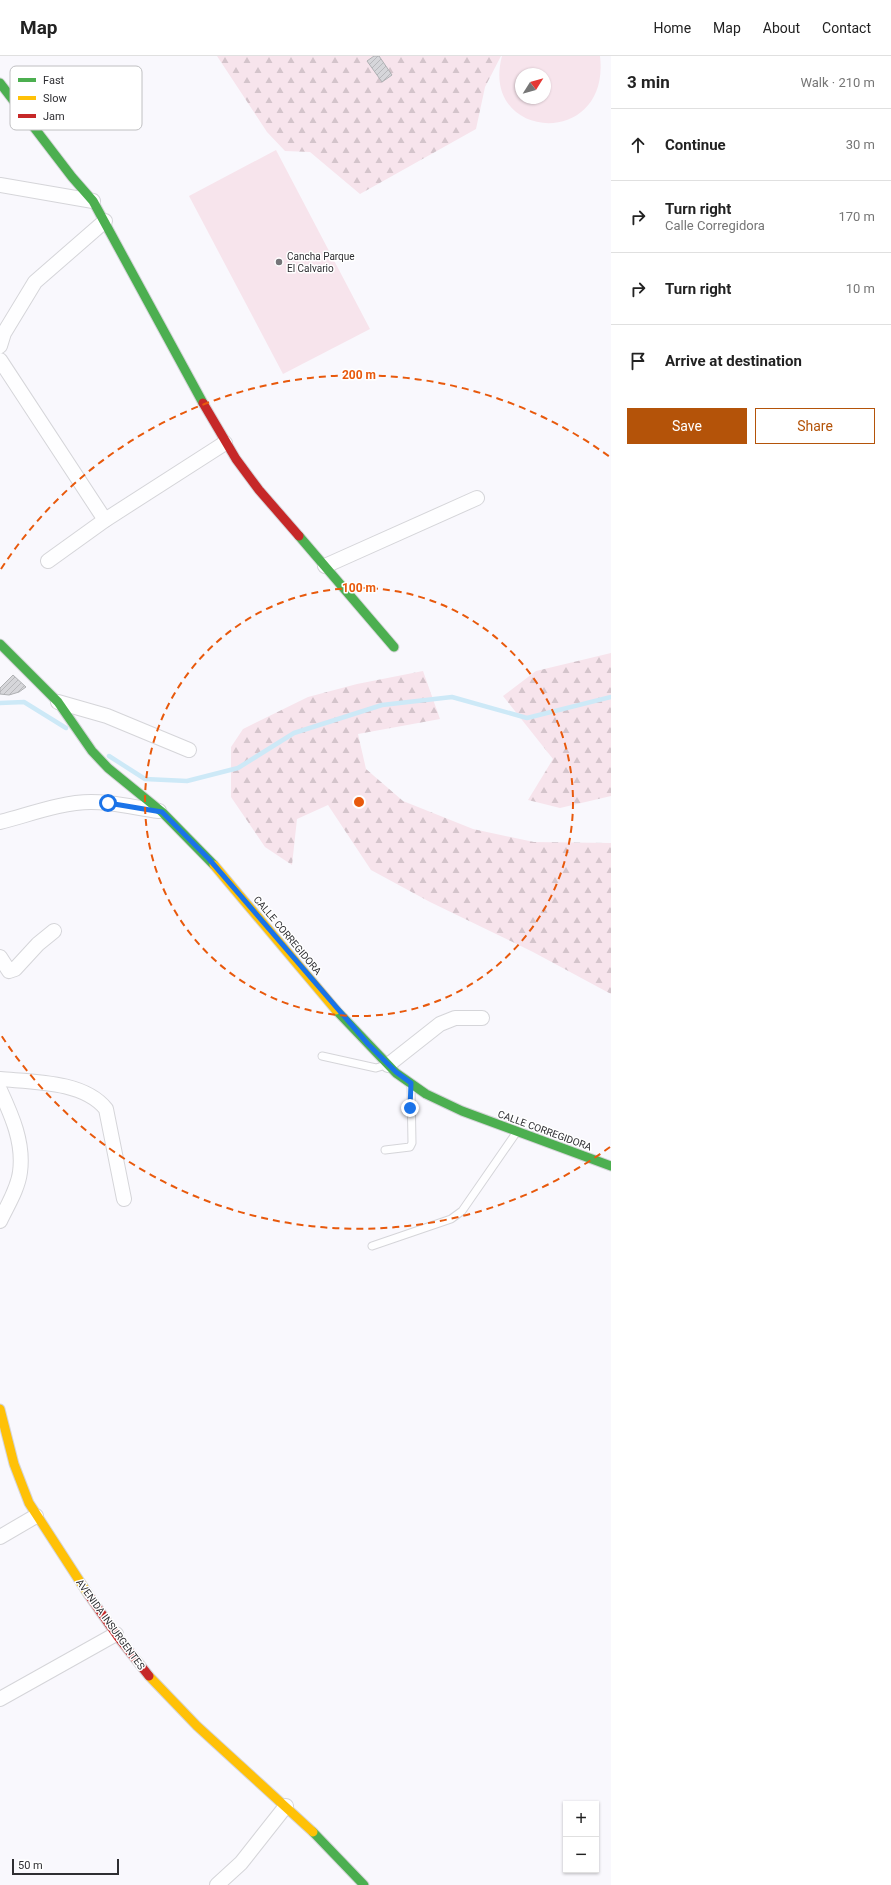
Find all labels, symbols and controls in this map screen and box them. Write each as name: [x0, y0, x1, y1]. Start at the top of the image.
text: Map: [20, 16, 58, 39]
text: Home: [653, 20, 691, 36]
text: Map: [713, 20, 741, 36]
text: About: [763, 20, 800, 36]
text: Contact: [822, 20, 871, 36]
legend: [10, 66, 142, 130]
north arrow: [515, 68, 551, 104]
text: 3 min: [627, 72, 670, 92]
text: Fast: [43, 74, 65, 87]
text: Walk · 210 m: [800, 75, 875, 90]
text: Slow: [43, 92, 67, 105]
text: Jam: [43, 110, 65, 123]
icon: ahead: [627, 134, 649, 156]
text: Continue: [665, 136, 726, 154]
text: 30 m: [846, 137, 875, 152]
text: Turn right: [665, 200, 731, 218]
icon: right: [627, 206, 649, 228]
text: 170 m: [838, 209, 875, 224]
text: Calle Corregidora: [665, 218, 765, 233]
place label: Cancha Parque El Calvario: [287, 251, 355, 274]
marker: Cancha Parque El Calvario: [274, 257, 284, 267]
icon: right: [627, 278, 649, 300]
text: Turn right: [665, 280, 731, 298]
text: 10 m: [846, 281, 875, 296]
icon: arrive: [627, 350, 649, 372]
text: Arrive at destination: [665, 352, 802, 370]
text: 200 m: [342, 368, 376, 382]
button: Save: [627, 408, 747, 444]
button: Share: [755, 408, 875, 444]
text: 100 m: [342, 581, 376, 595]
route start: [99, 794, 117, 812]
centre of rings: [352, 795, 366, 809]
street label: CALLE CORREGIDORA: [252, 894, 324, 977]
route end: [401, 1099, 419, 1117]
street label: CALLE CORREGIDORA: [496, 1108, 594, 1153]
street label: AVENIDA INSURGENTES: [74, 1577, 147, 1672]
map controls: [563, 1801, 599, 1873]
button: +: [563, 1801, 599, 1837]
button: −: [563, 1837, 599, 1873]
scale bar: [12, 1857, 119, 1876]
text: 50 m: [18, 1859, 43, 1872]

